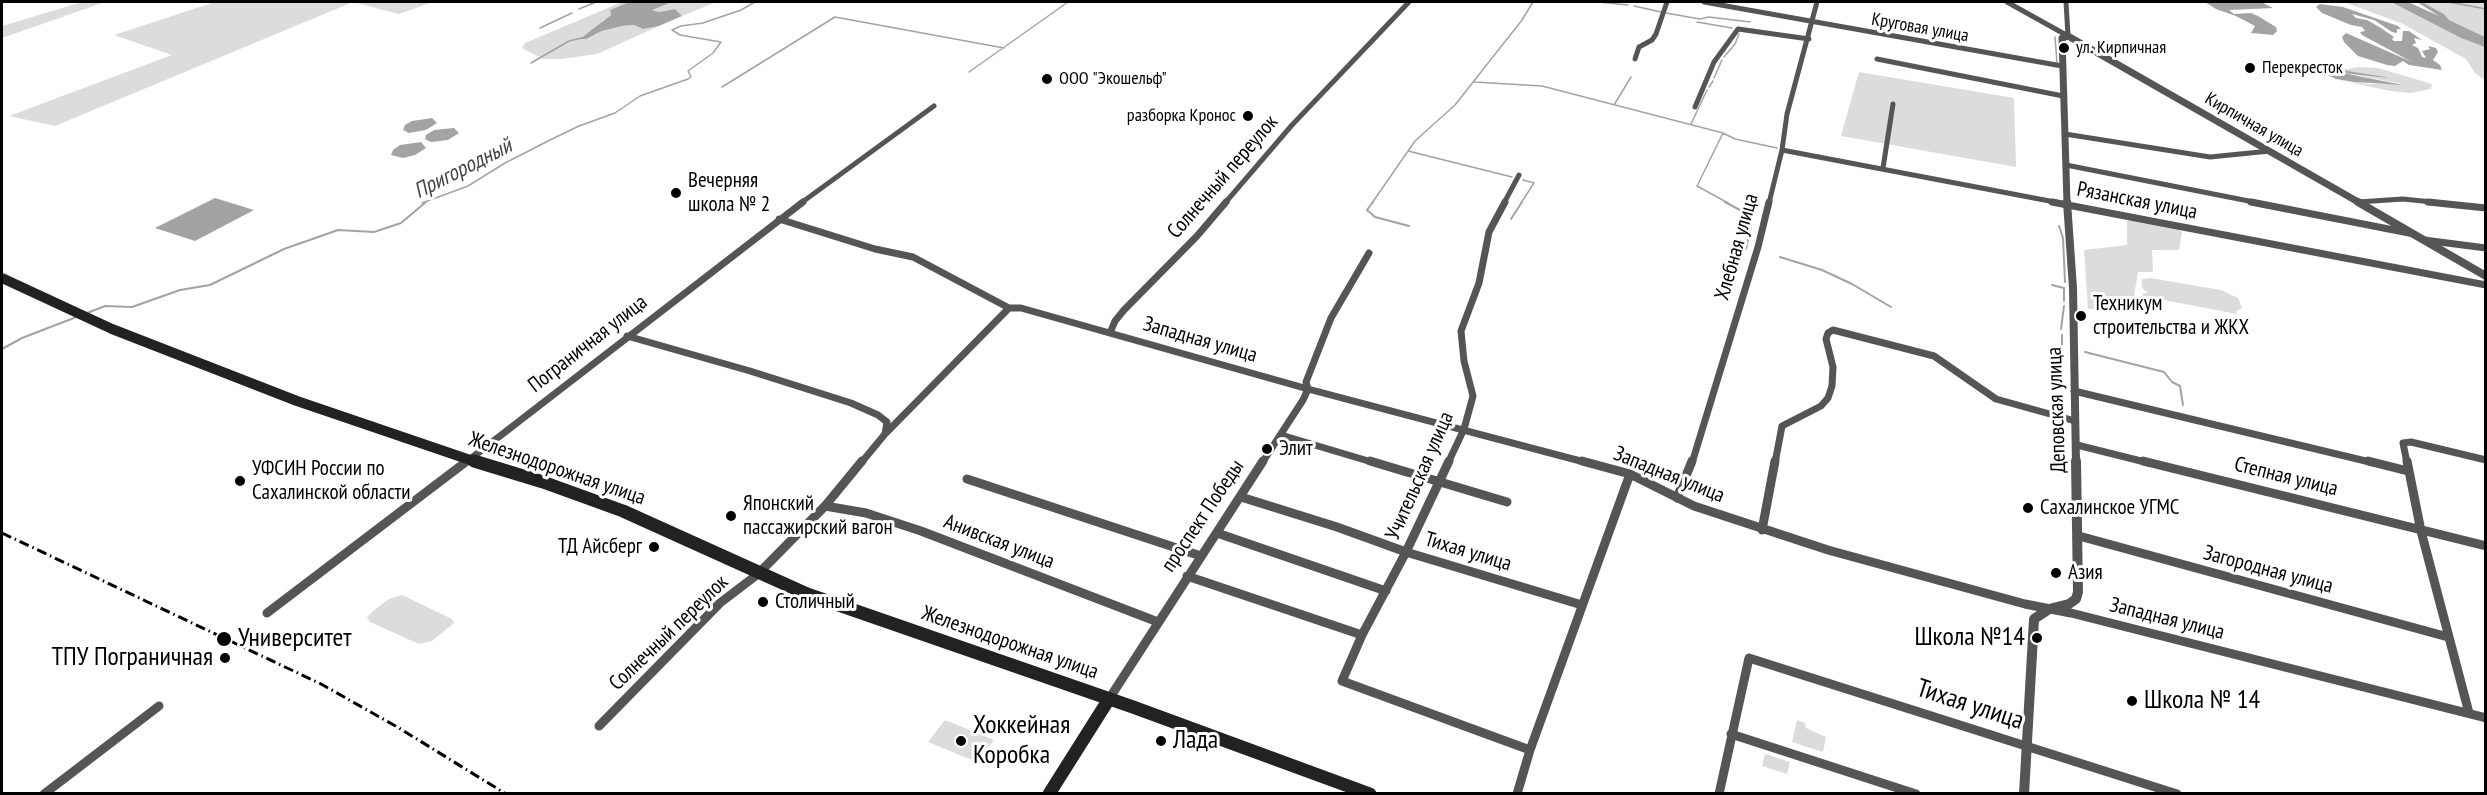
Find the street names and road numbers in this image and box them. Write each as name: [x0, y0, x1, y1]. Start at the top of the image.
street label: Круговая улица: [1870, 9, 1970, 47]
street label: Кирпичная улица: [2201, 88, 2307, 162]
street label: Солнечный переулок: [1163, 110, 1283, 244]
street label: Рязанская улица: [2075, 177, 2199, 225]
street label: Хлебная улица: [1710, 191, 1764, 303]
street label: Пограничная улица: [524, 290, 652, 398]
street label: Западная улица: [1140, 312, 1260, 368]
street label: Деповская улица: [2042, 347, 2072, 473]
street label: Учительская улица: [1380, 408, 1460, 544]
street label: Железнодорожная улица: [465, 427, 649, 511]
street label: Западная улица: [1610, 441, 1728, 509]
street label: Степная улица: [2232, 452, 2340, 502]
street label: проспект Победы: [1156, 455, 1250, 577]
street label: Анивская улица: [940, 509, 1058, 575]
street label: Тихая улица: [1422, 527, 1514, 577]
street label: Загородная улица: [2200, 541, 2336, 599]
street label: Солнечный переулок: [604, 570, 734, 696]
street label: Западная улица: [2107, 593, 2227, 645]
street label: Железнодорожная улица: [918, 601, 1102, 685]
street label: Тихая улица: [1913, 673, 2027, 737]

